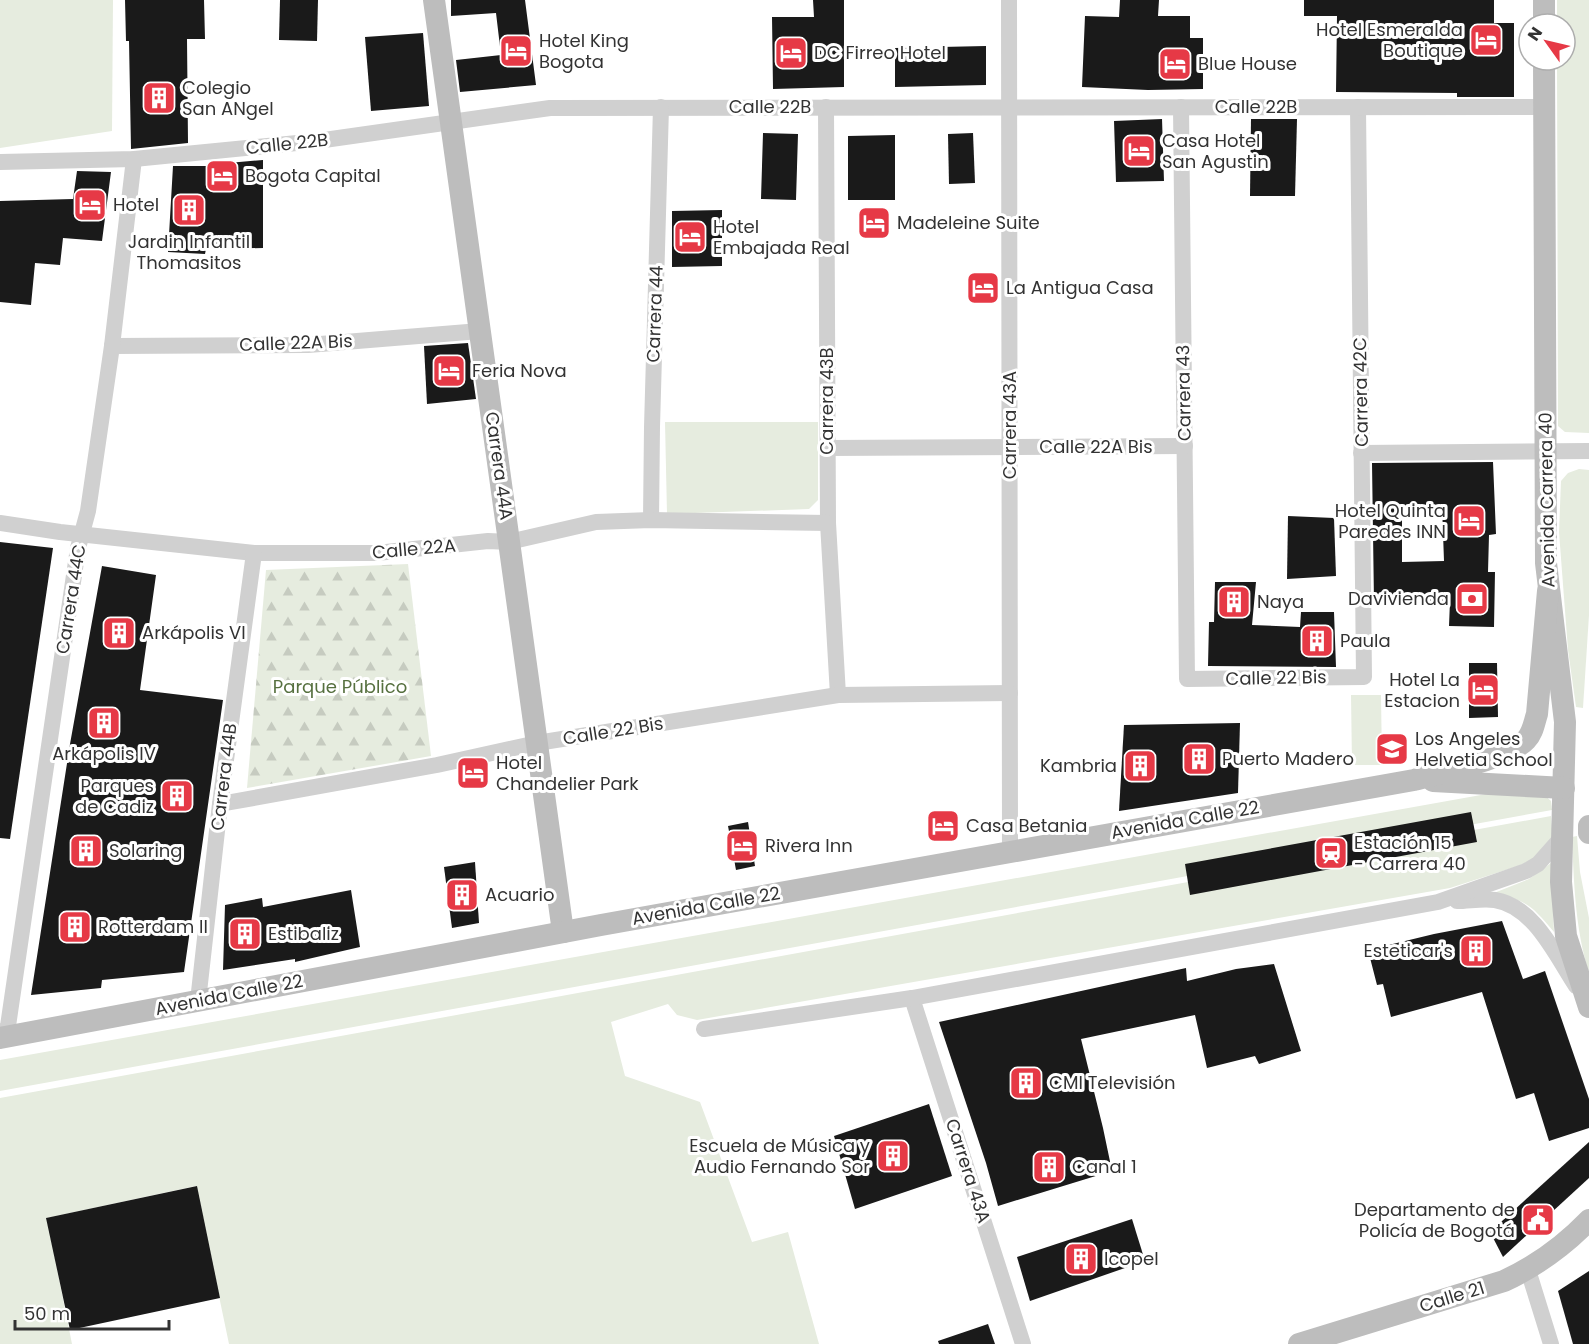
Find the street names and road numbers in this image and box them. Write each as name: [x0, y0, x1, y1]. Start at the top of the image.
street label: Calle 22B: [729, 94, 811, 119]
street label: Calle 22B: [1215, 94, 1297, 119]
street label: Calle 22B: [245, 127, 329, 160]
street label: Carrera 44: [640, 265, 669, 363]
street label: Calle 22A Bis: [239, 328, 353, 357]
street label: Carrera 42C: [1347, 337, 1374, 447]
street label: Carrera 43: [1170, 345, 1197, 441]
street label: Carrera 43B: [814, 347, 839, 455]
street label: Carrera 43A: [997, 371, 1022, 479]
street label: Carrera 44A: [480, 410, 519, 522]
street label: Avenida Carrera 40: [1532, 412, 1561, 588]
street label: Calle 22A Bis: [1039, 434, 1153, 459]
street label: Calle 22A: [371, 532, 457, 565]
street label: Carrera 44C: [49, 542, 92, 656]
street label: Calle 22 Bis: [1225, 664, 1327, 691]
street label: Calle 22 Bis: [561, 710, 665, 751]
street label: Carrera 44B: [205, 722, 242, 832]
street label: Avenida Calle 22: [1109, 794, 1261, 845]
street label: Avenida Calle 22: [630, 880, 782, 931]
street label: Avenida Calle 22: [153, 968, 305, 1021]
street label: Carrera 43A: [940, 1115, 997, 1226]
street label: Calle 21: [1416, 1275, 1488, 1318]

